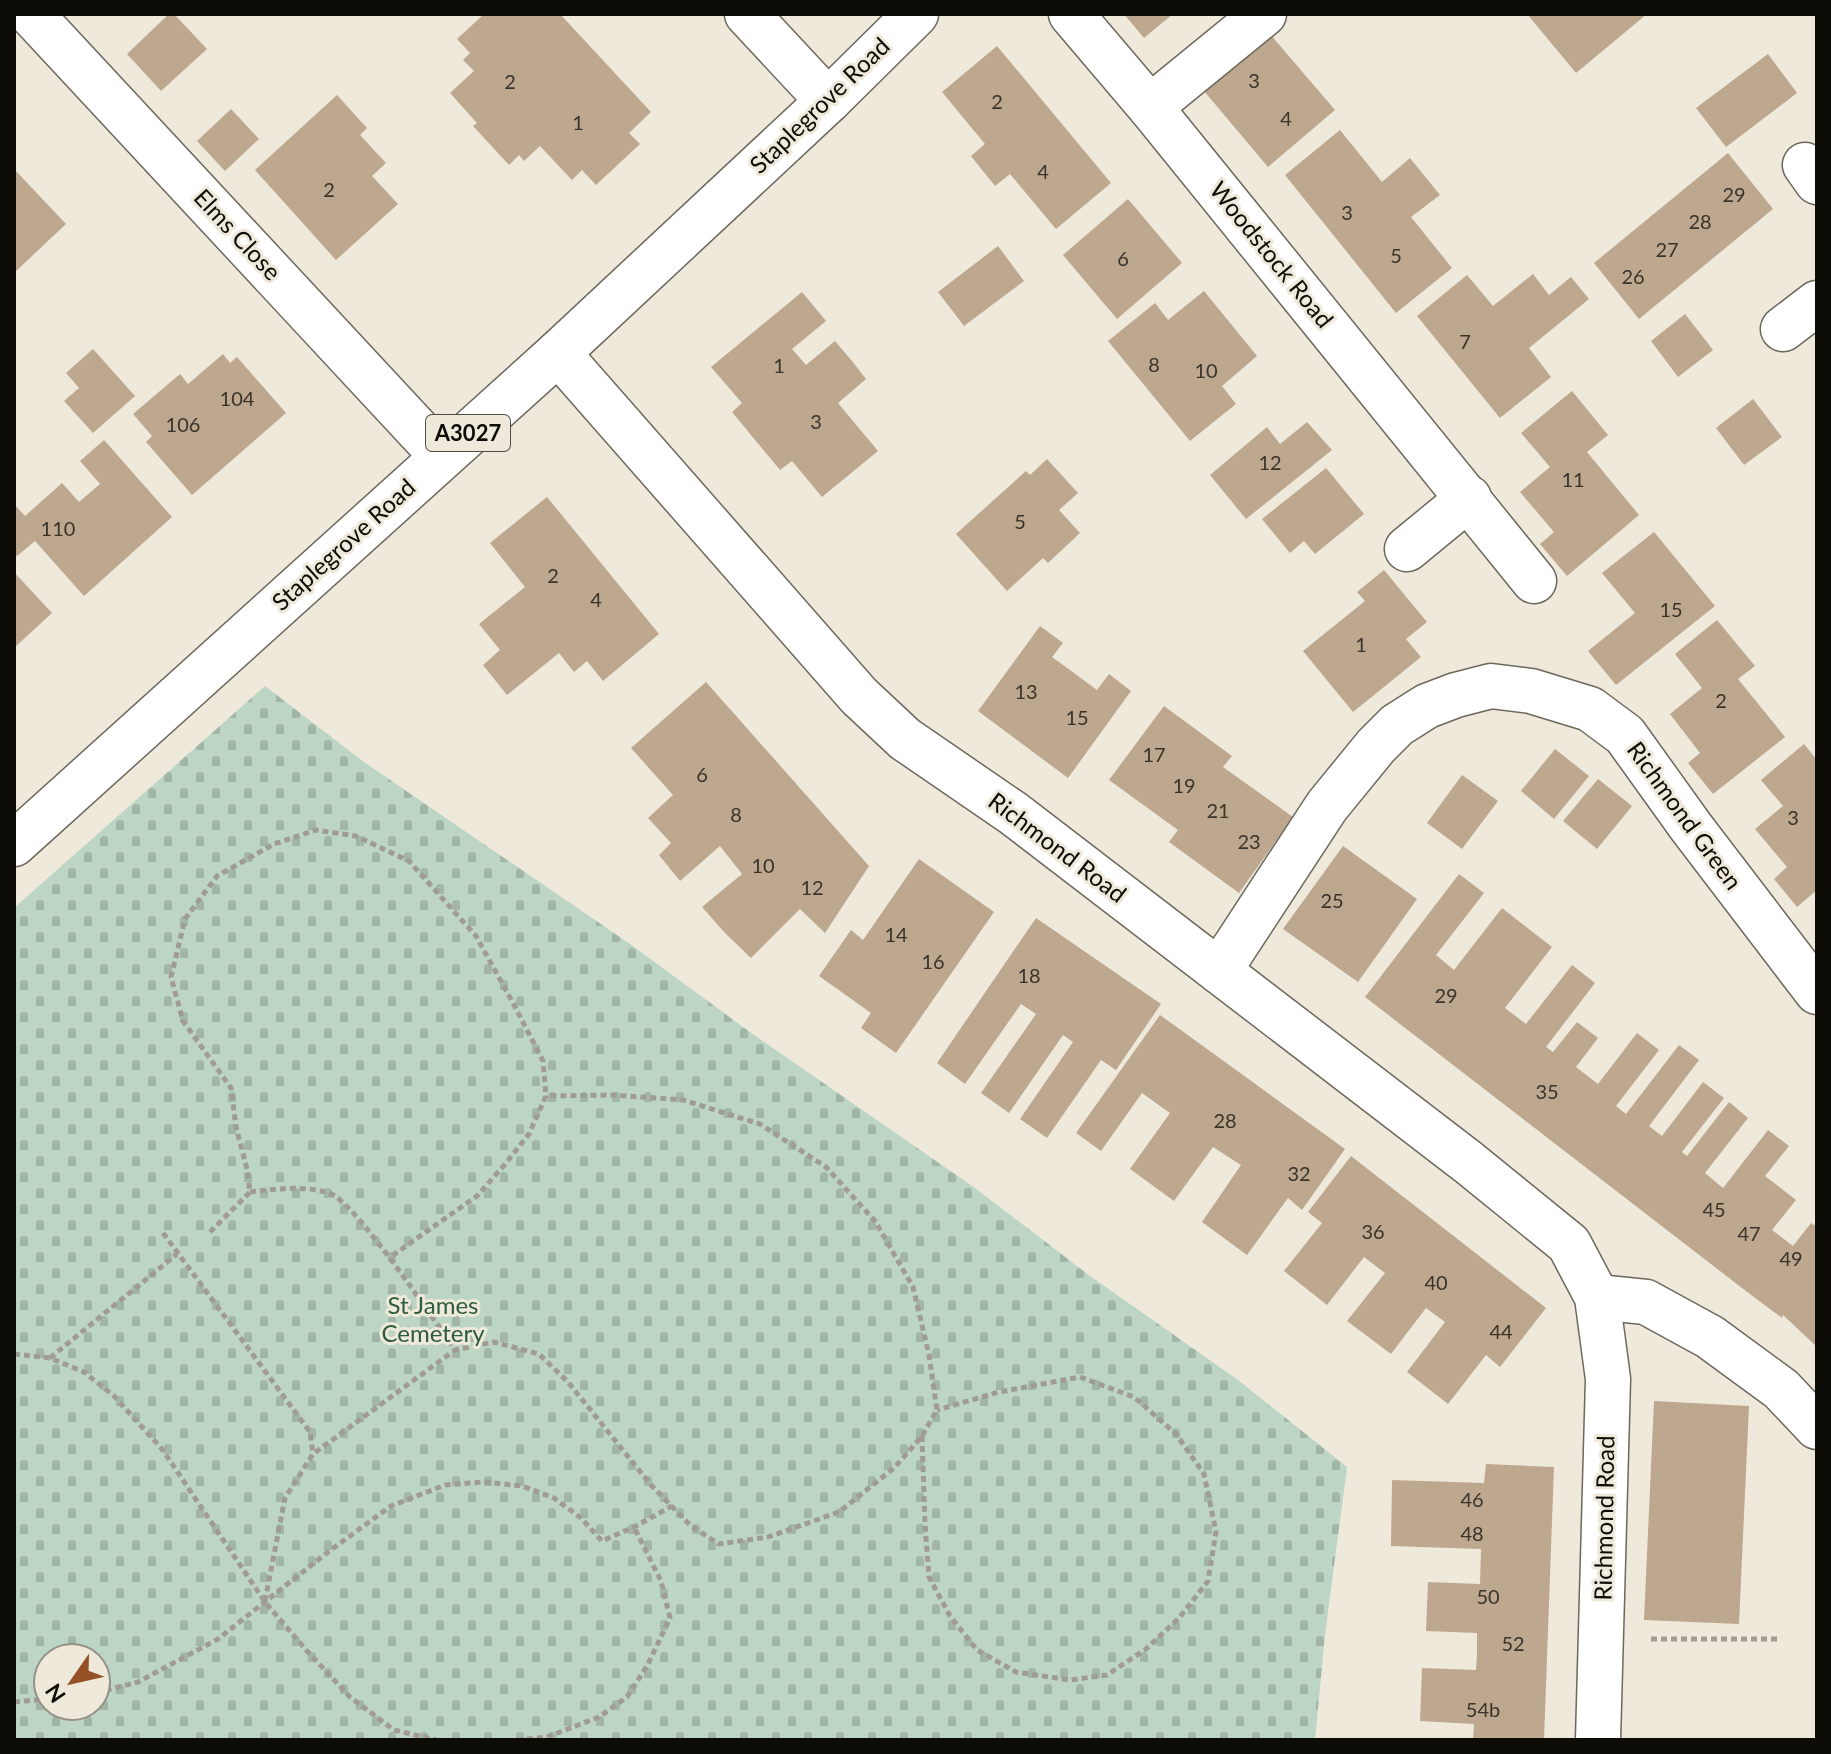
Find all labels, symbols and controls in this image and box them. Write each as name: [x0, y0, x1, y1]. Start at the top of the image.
street label: Staplegrove Road: [743, 31, 895, 179]
house number: 3: [1248, 68, 1260, 92]
house number: 2: [504, 69, 516, 93]
house number: 2: [991, 89, 1003, 113]
house number: 4: [1280, 106, 1292, 130]
house number: 1: [572, 110, 584, 134]
house number: 4: [1037, 159, 1049, 183]
street label: Woodstock Road: [1204, 175, 1340, 333]
house number: 2: [323, 177, 335, 201]
street label: Elms Close: [189, 182, 288, 286]
house number: 29: [1722, 182, 1746, 206]
house number: 3: [1341, 200, 1353, 224]
house number: 28: [1688, 209, 1712, 233]
house number: 27: [1655, 237, 1679, 261]
house number: 5: [1390, 243, 1402, 267]
house number: 6: [1117, 246, 1129, 270]
house number: 26: [1621, 264, 1645, 288]
house number: 7: [1459, 329, 1471, 353]
house number: 8: [1148, 352, 1160, 376]
house number: 1: [773, 353, 785, 377]
house number: 10: [1194, 358, 1218, 382]
house number: 104: [220, 386, 255, 410]
house number: 3: [810, 409, 822, 433]
house number: 106: [166, 412, 200, 436]
road number: A3027: [426, 415, 510, 451]
house number: 12: [1258, 450, 1282, 474]
house number: 11: [1561, 467, 1585, 491]
street label: Staplegrove Road: [265, 472, 421, 616]
house number: 5: [1014, 509, 1026, 533]
house number: 110: [41, 516, 75, 540]
house number: 2: [547, 563, 559, 587]
house number: 4: [590, 587, 602, 611]
house number: 15: [1659, 597, 1683, 621]
house number: 1: [1355, 632, 1367, 656]
house number: 13: [1014, 679, 1038, 703]
house number: 2: [1715, 688, 1727, 712]
house number: 15: [1065, 705, 1089, 729]
street label: Richmond Green: [1622, 735, 1749, 895]
house number: 17: [1142, 742, 1166, 766]
house number: 6: [696, 762, 708, 786]
house number: 19: [1172, 773, 1196, 797]
street label: Richmond Road: [983, 786, 1133, 908]
house number: 21: [1206, 798, 1230, 822]
house number: 8: [730, 802, 742, 826]
house number: 3: [1787, 805, 1799, 829]
house number: 23: [1237, 829, 1261, 853]
house number: 10: [751, 853, 775, 877]
house number: 12: [800, 875, 824, 899]
house number: 25: [1320, 888, 1344, 912]
house number: 14: [884, 922, 908, 946]
house number: 16: [921, 949, 945, 973]
house number: 18: [1017, 963, 1041, 987]
house number: 29: [1434, 983, 1458, 1007]
house number: 35: [1535, 1079, 1559, 1103]
house number: 28: [1213, 1108, 1237, 1132]
house number: 32: [1287, 1161, 1311, 1185]
house number: 45: [1702, 1197, 1726, 1221]
house number: 36: [1361, 1219, 1385, 1243]
house number: 47: [1737, 1221, 1761, 1245]
house number: 49: [1779, 1246, 1803, 1270]
house number: 40: [1424, 1270, 1448, 1294]
park label: St James Cemetery: [381, 1290, 485, 1347]
house number: 44: [1489, 1319, 1513, 1343]
street label: Richmond Road: [1588, 1435, 1619, 1601]
house number: 46: [1460, 1487, 1484, 1511]
house number: 48: [1460, 1521, 1484, 1545]
house number: 50: [1476, 1584, 1500, 1608]
house number: 52: [1501, 1631, 1525, 1655]
north arrow: [32, 1642, 112, 1722]
text: N: [39, 1679, 71, 1708]
house number: 54b: [1466, 1697, 1500, 1721]

